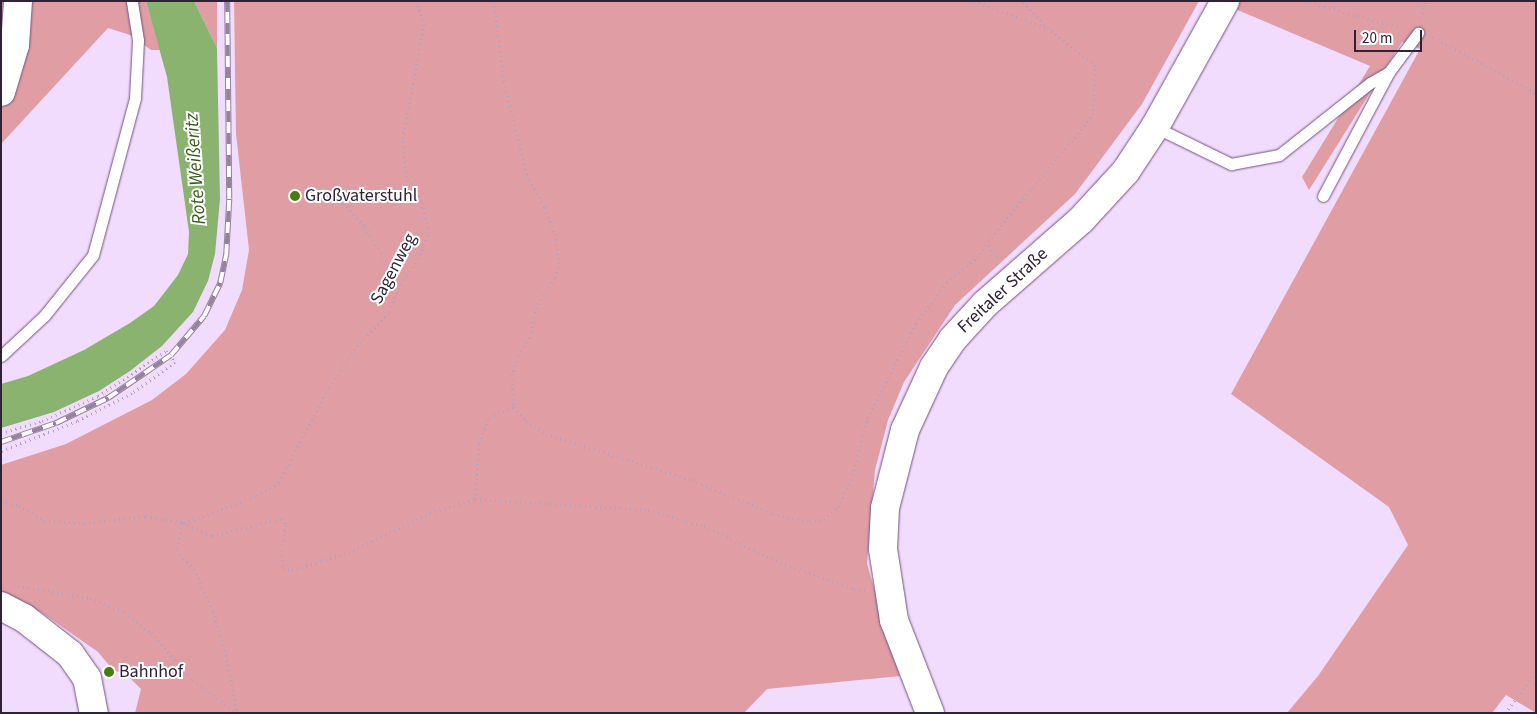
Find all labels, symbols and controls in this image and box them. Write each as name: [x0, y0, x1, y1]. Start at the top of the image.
scale bar: [1357, 20, 1424, 52]
text: 20 m: [1362, 28, 1392, 49]
water label: Rote Weißeritz: [181, 113, 211, 225]
place label: Großvaterstuhl: [305, 185, 417, 207]
marker: Großvaterstuhl: [289, 190, 301, 202]
street label: Sagenweg: [366, 230, 422, 308]
street label: Freitaler Straße: [953, 244, 1053, 338]
place label: Bahnhof: [119, 661, 183, 683]
marker: Bahnhof: [103, 666, 115, 678]

